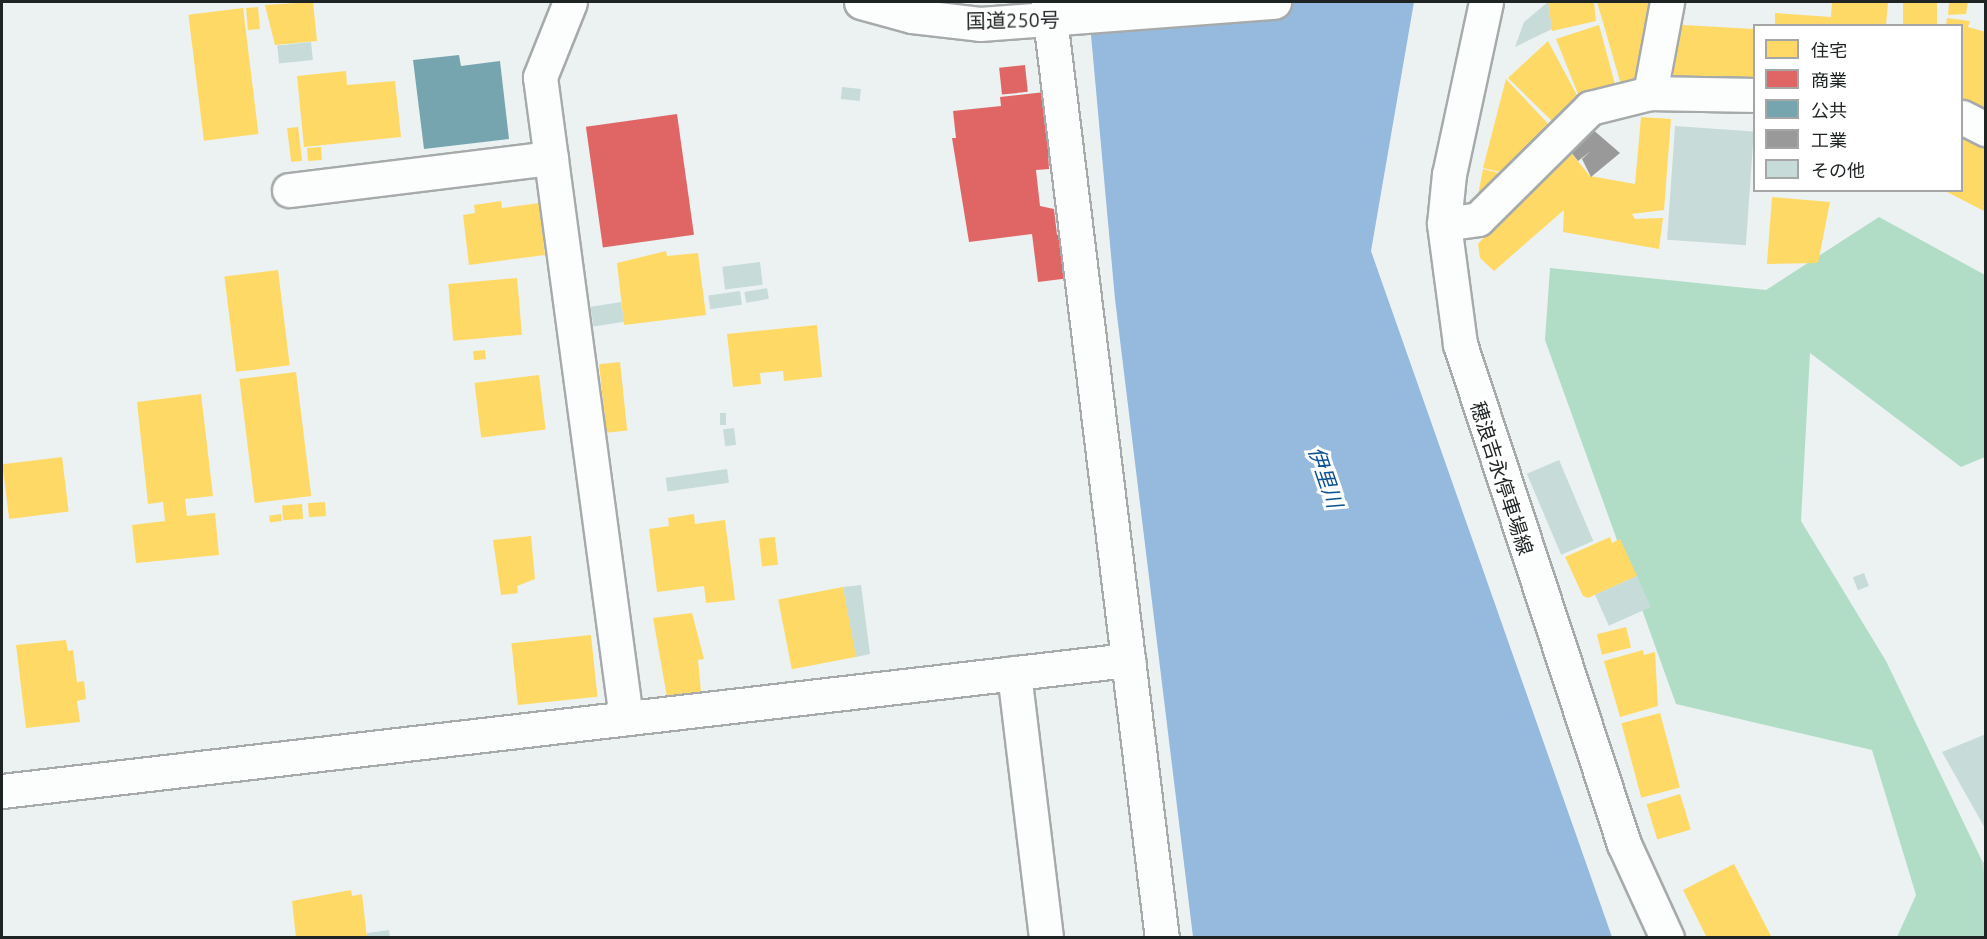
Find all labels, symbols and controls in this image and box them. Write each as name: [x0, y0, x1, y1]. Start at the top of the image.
street label: 国道250号: [966, 7, 1060, 33]
legend: [1753, 24, 1963, 192]
text: 住宅: [1811, 40, 1847, 60]
text: 商業: [1811, 70, 1847, 90]
text: 公共: [1811, 100, 1847, 120]
text: 工業: [1811, 130, 1847, 150]
text: その他: [1811, 160, 1865, 180]
street label: 穂浪吉永停車場線: [1466, 398, 1538, 558]
water label: 伊里川: [1304, 443, 1348, 511]

